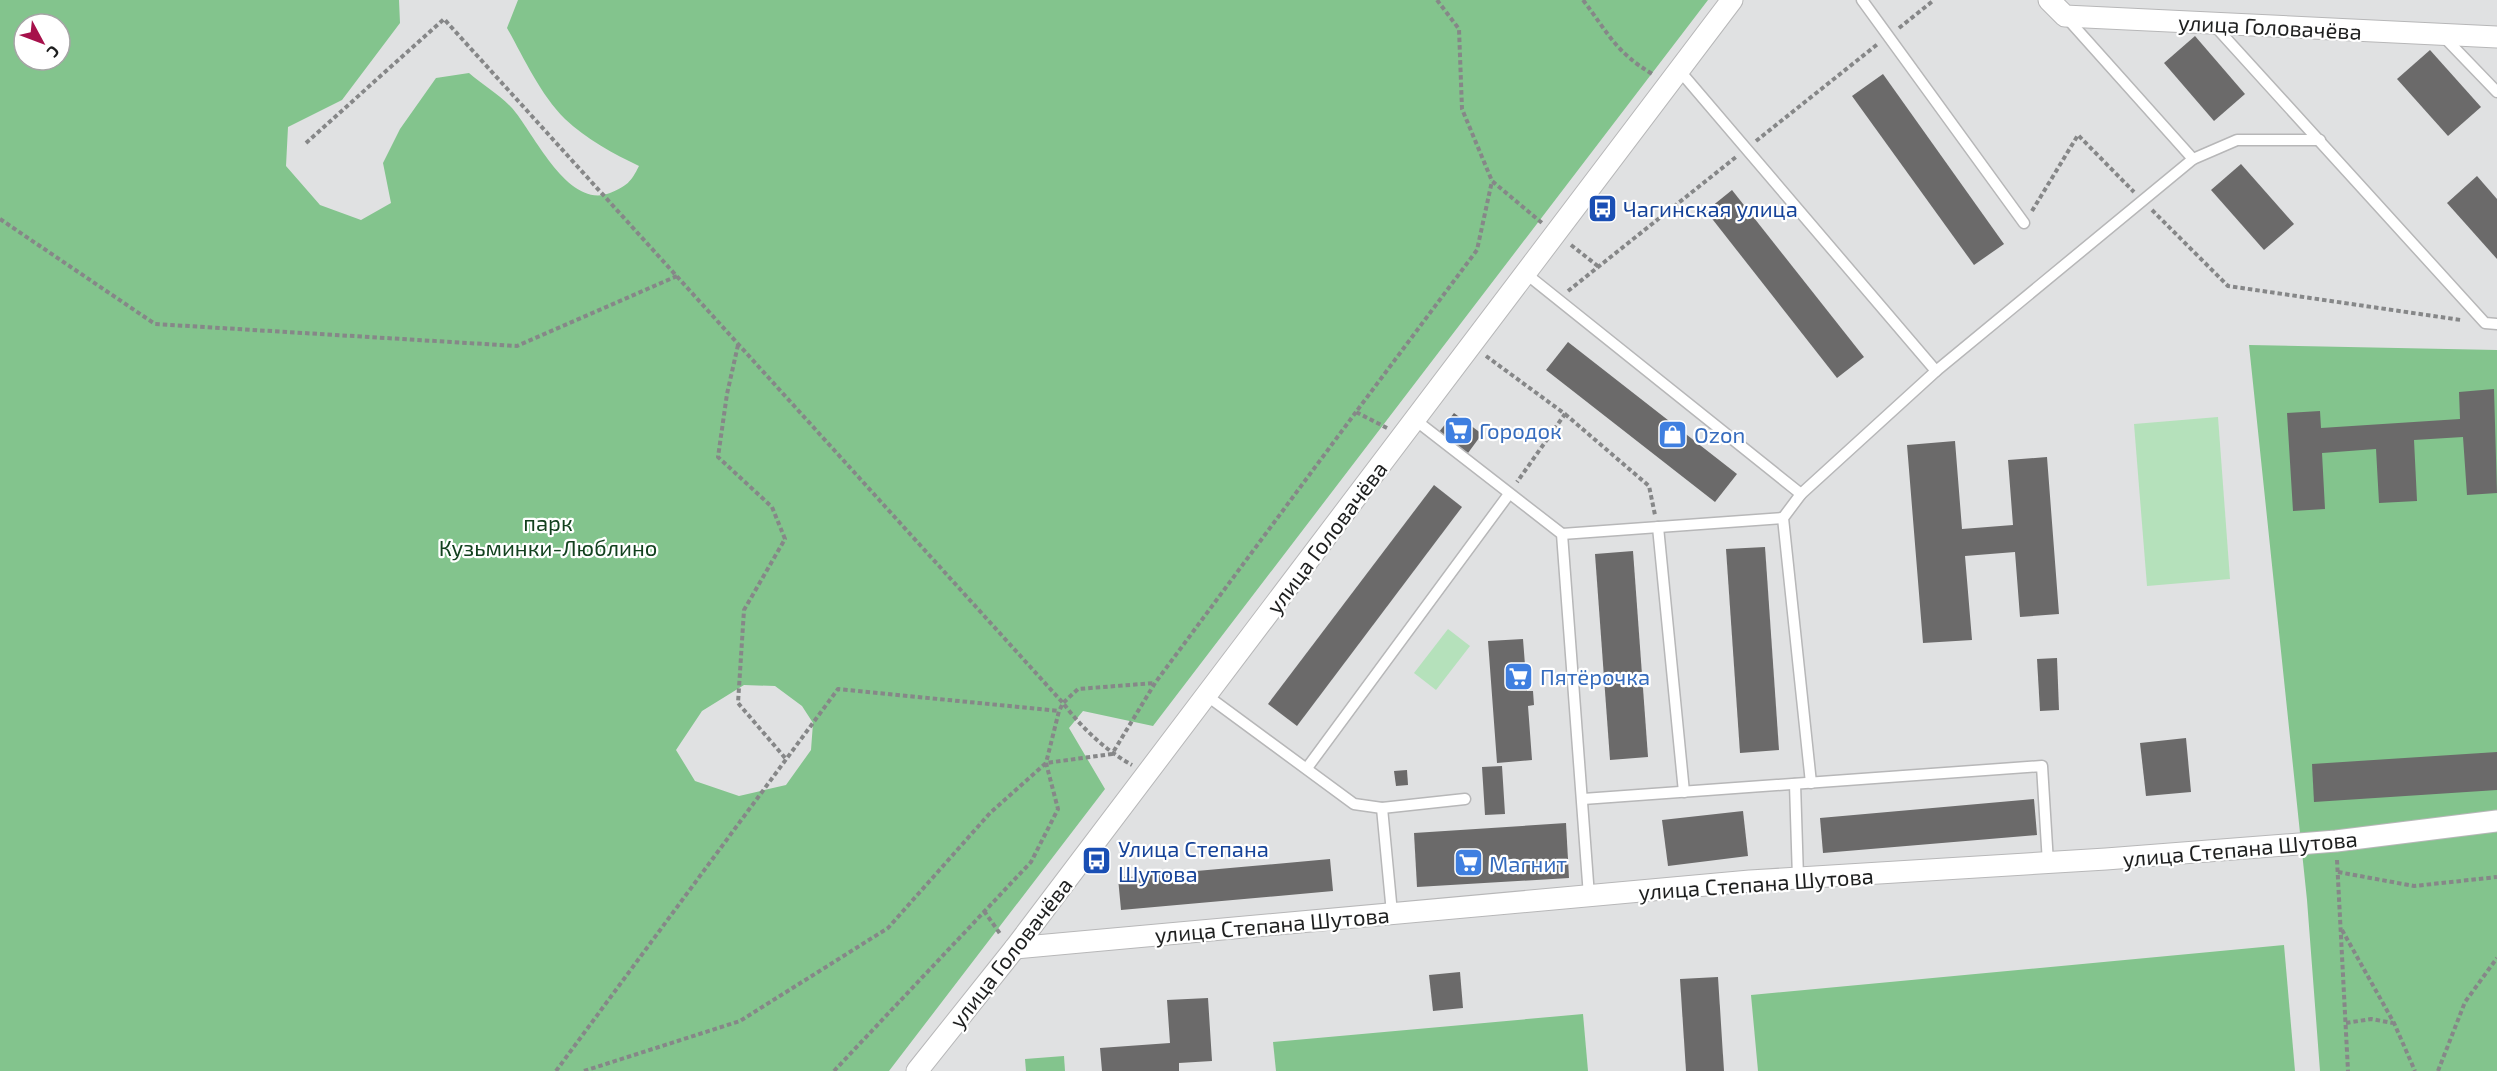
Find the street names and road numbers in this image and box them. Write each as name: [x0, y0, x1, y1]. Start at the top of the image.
street label: улица Головачёва: [2177, 8, 2362, 45]
street label: улица Головачёва: [1260, 456, 1393, 619]
street label: улица Степана Шутова: [2121, 825, 2359, 872]
street label: улица Степана Шутова: [1638, 862, 1875, 905]
street label: улица Головачёва: [943, 872, 1078, 1033]
street label: улица Степана Шутова: [1153, 901, 1391, 948]

